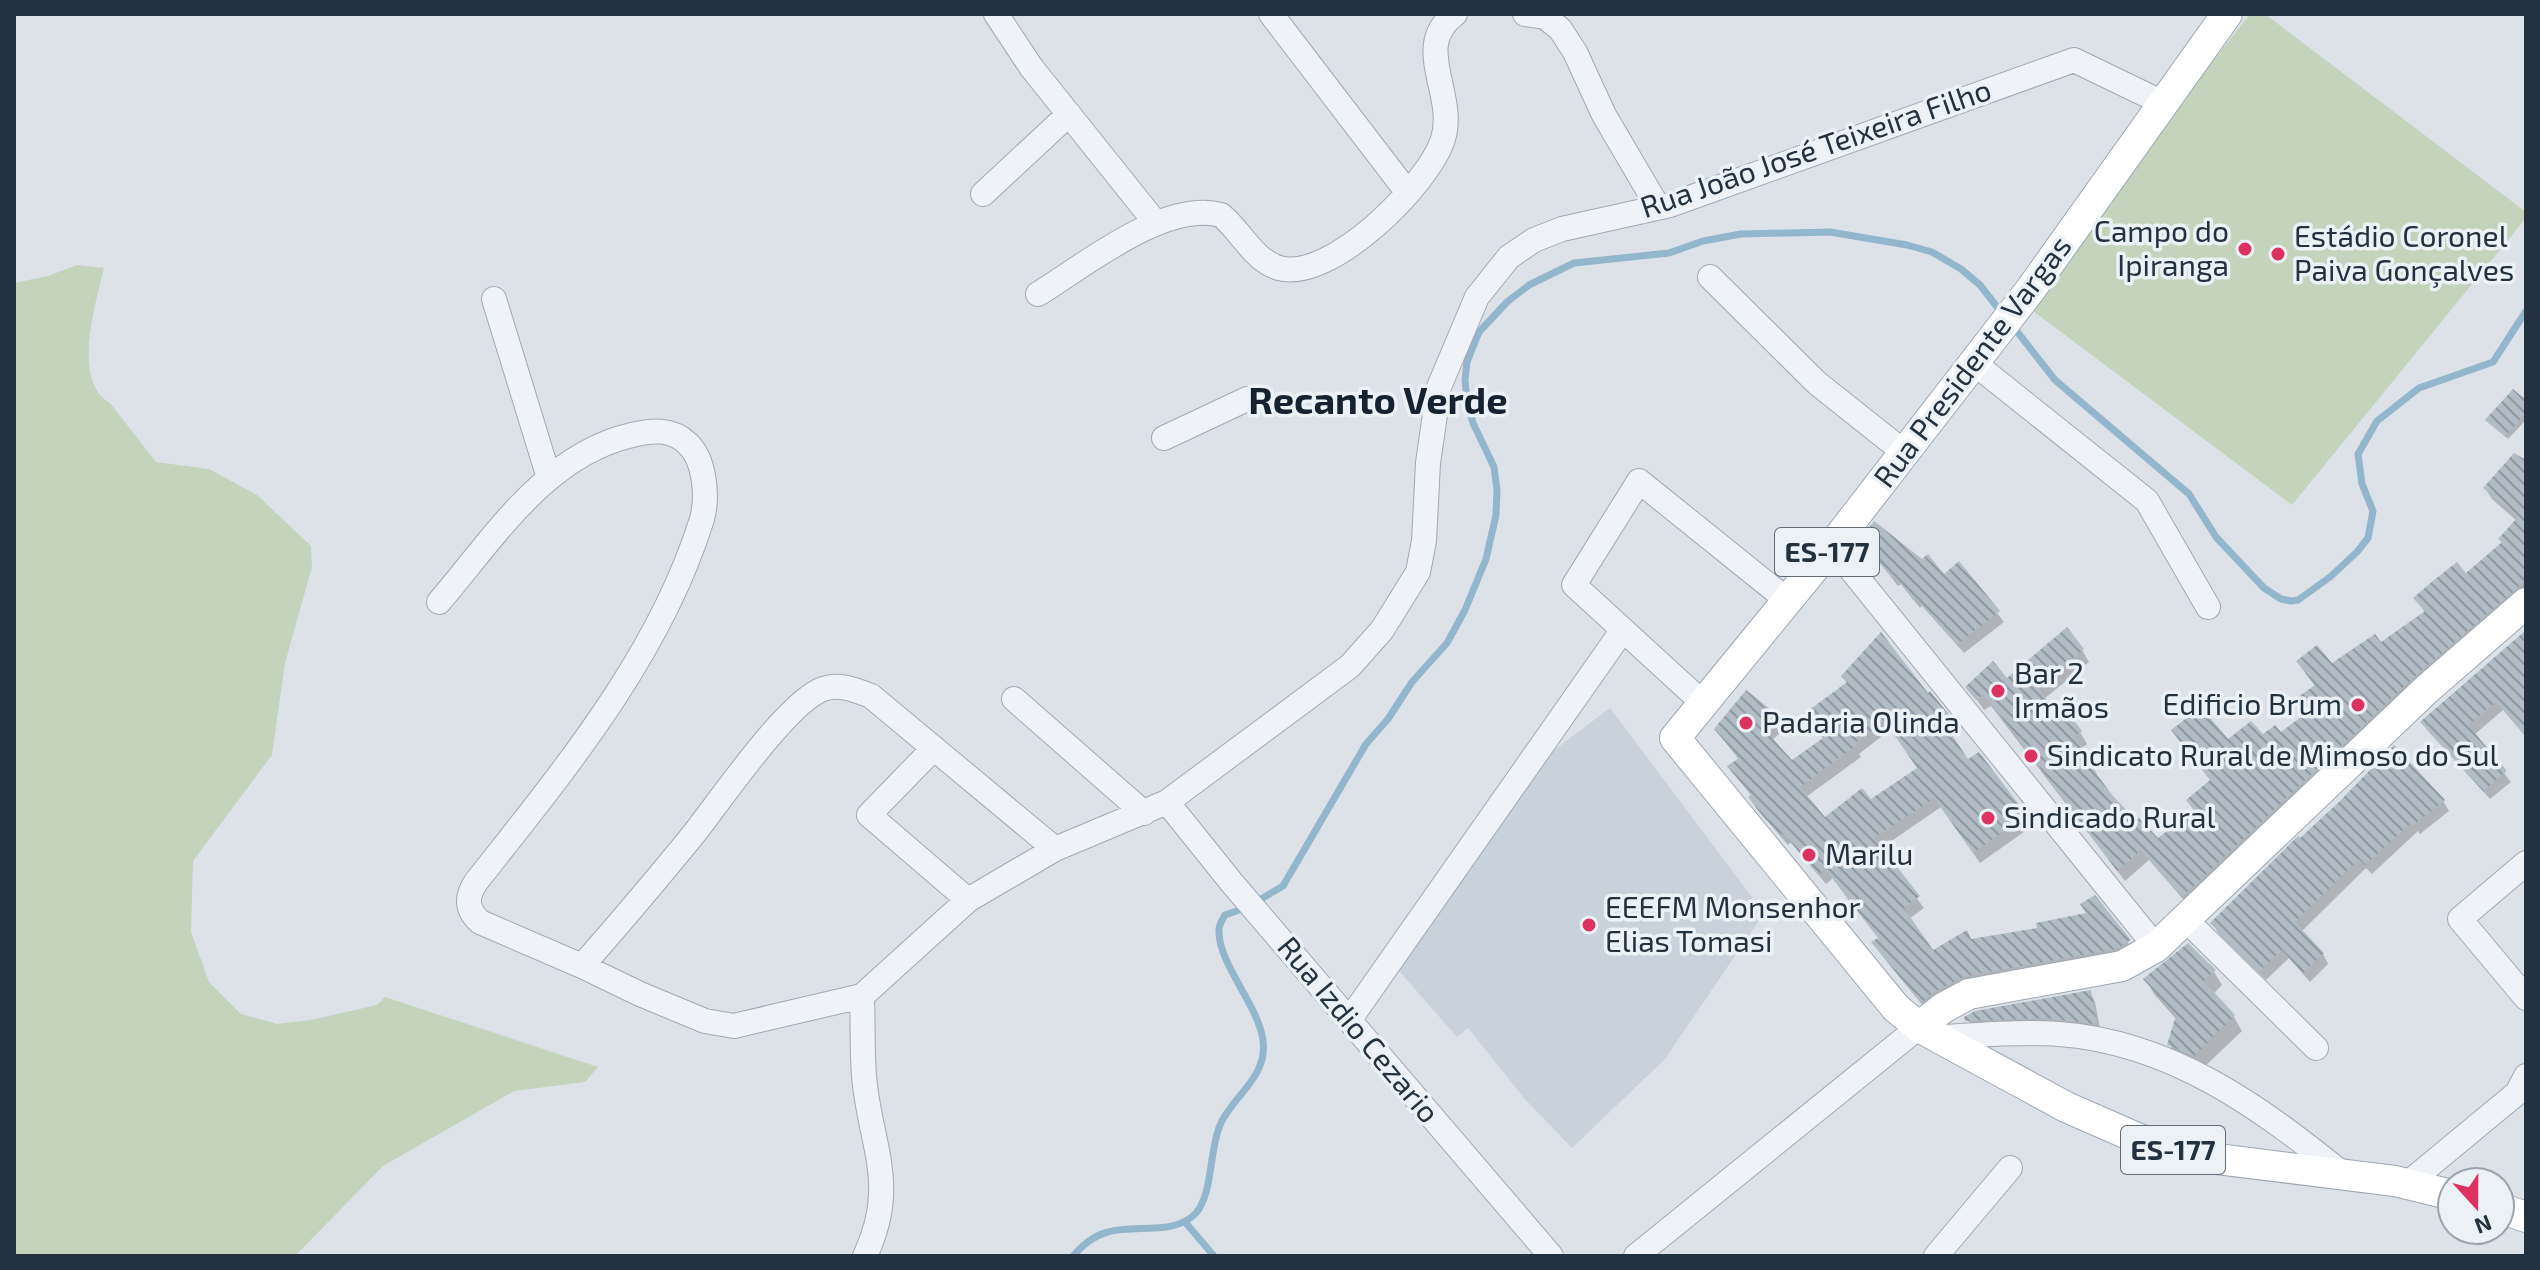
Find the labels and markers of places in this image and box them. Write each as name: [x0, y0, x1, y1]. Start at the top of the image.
place label: Campo do Ipiranga: [2094, 212, 2229, 282]
place label: Estádio Coronel Paiva Gonçalves: [2294, 217, 2514, 288]
marker: Campo do Ipiranga: [2236, 240, 2254, 258]
marker: Estádio Coronel Paiva Gonçalves: [2269, 245, 2287, 263]
place label: Bar 2 Irmãos: [2014, 654, 2109, 724]
marker: Bar 2 Irmãos: [1989, 682, 2007, 700]
place label: Edificio Brum: [2163, 685, 2342, 721]
marker: Edificio Brum: [2349, 696, 2367, 714]
place label: Padaria Olinda: [1762, 703, 1960, 739]
marker: Padaria Olinda: [1737, 714, 1755, 732]
place label: Sindicato Rural de Mimoso do Sul: [2047, 736, 2498, 772]
marker: Sindicato Rural de Mimoso do Sul: [2022, 747, 2040, 765]
place label: Sindicado Rural: [2004, 798, 2216, 834]
marker: Sindicado Rural: [1979, 809, 1997, 827]
place label: Marilu: [1825, 835, 1913, 871]
marker: Marilu: [1800, 846, 1818, 864]
place label: EEEFM Monsenhor Elias Tomasi: [1605, 888, 1861, 958]
marker: EEEFM Monsenhor Elias Tomasi: [1580, 916, 1598, 934]

